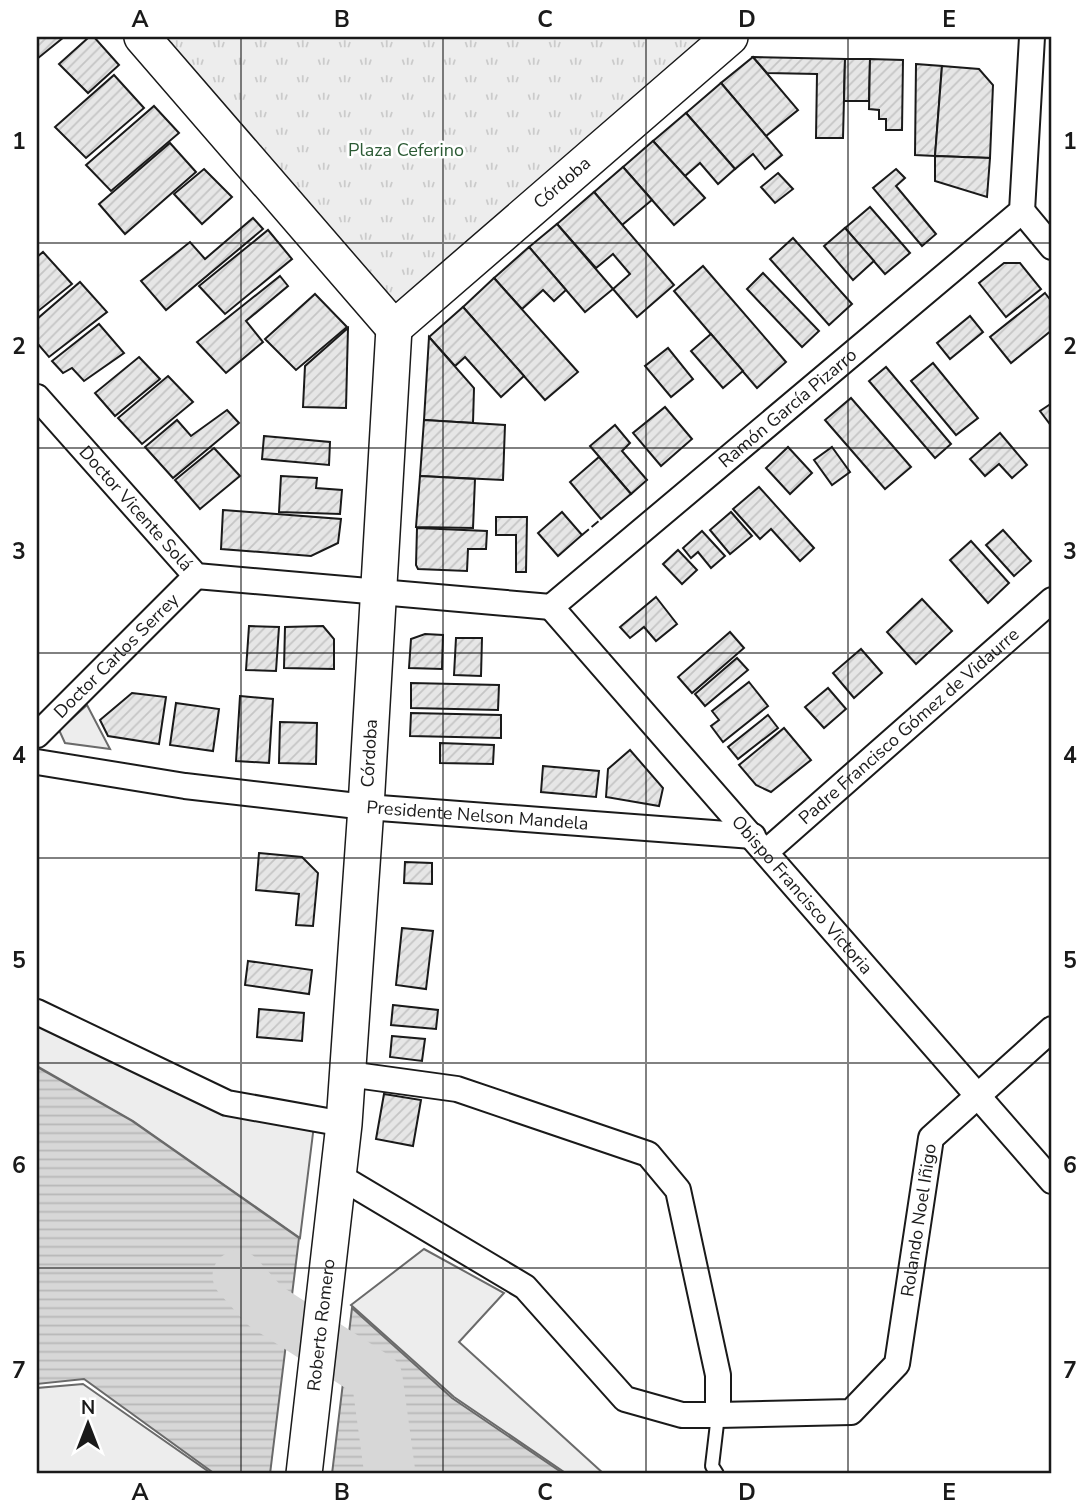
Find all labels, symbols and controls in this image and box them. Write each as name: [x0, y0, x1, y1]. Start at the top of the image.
text: A: [131, 4, 149, 35]
text: B: [334, 4, 350, 35]
text: C: [537, 4, 553, 35]
text: D: [738, 4, 756, 35]
text: E: [942, 4, 956, 35]
text: 1: [12, 126, 26, 157]
text: 1: [1063, 126, 1077, 157]
park label: Plaza Ceferino: [348, 138, 464, 162]
street label: Córdoba: [528, 151, 596, 214]
text: 2: [12, 331, 26, 362]
text: 2: [1063, 331, 1077, 362]
street label: Ramón García Pizarro: [713, 343, 862, 473]
street label: Doctor Vicente Solá: [74, 441, 198, 576]
text: 3: [12, 536, 26, 567]
text: 3: [1063, 536, 1077, 567]
street label: Doctor Carlos Serrey: [48, 588, 184, 724]
street label: Padre Francisco Gómez de Vidaurre: [793, 622, 1024, 830]
street label: Córdoba: [355, 718, 383, 788]
text: 4: [12, 740, 26, 771]
text: 4: [1063, 740, 1077, 771]
street label: Presidente Nelson Mandela: [366, 795, 589, 836]
street label: Obispo Francisco Victoria: [726, 810, 878, 979]
text: 5: [12, 945, 26, 976]
text: 5: [1063, 945, 1077, 976]
street label: Rolando Noel Iñigo: [895, 1142, 942, 1298]
text: 6: [12, 1150, 26, 1181]
text: 6: [1063, 1150, 1077, 1181]
street label: Roberto Romero: [302, 1258, 341, 1392]
text: 7: [12, 1355, 26, 1386]
text: 7: [1063, 1355, 1077, 1386]
north arrow: [52, 1388, 122, 1458]
text: N: [81, 1395, 95, 1421]
text: A: [131, 1477, 149, 1508]
text: B: [334, 1477, 350, 1508]
text: C: [537, 1477, 553, 1508]
text: D: [738, 1477, 756, 1508]
text: E: [942, 1477, 956, 1508]

